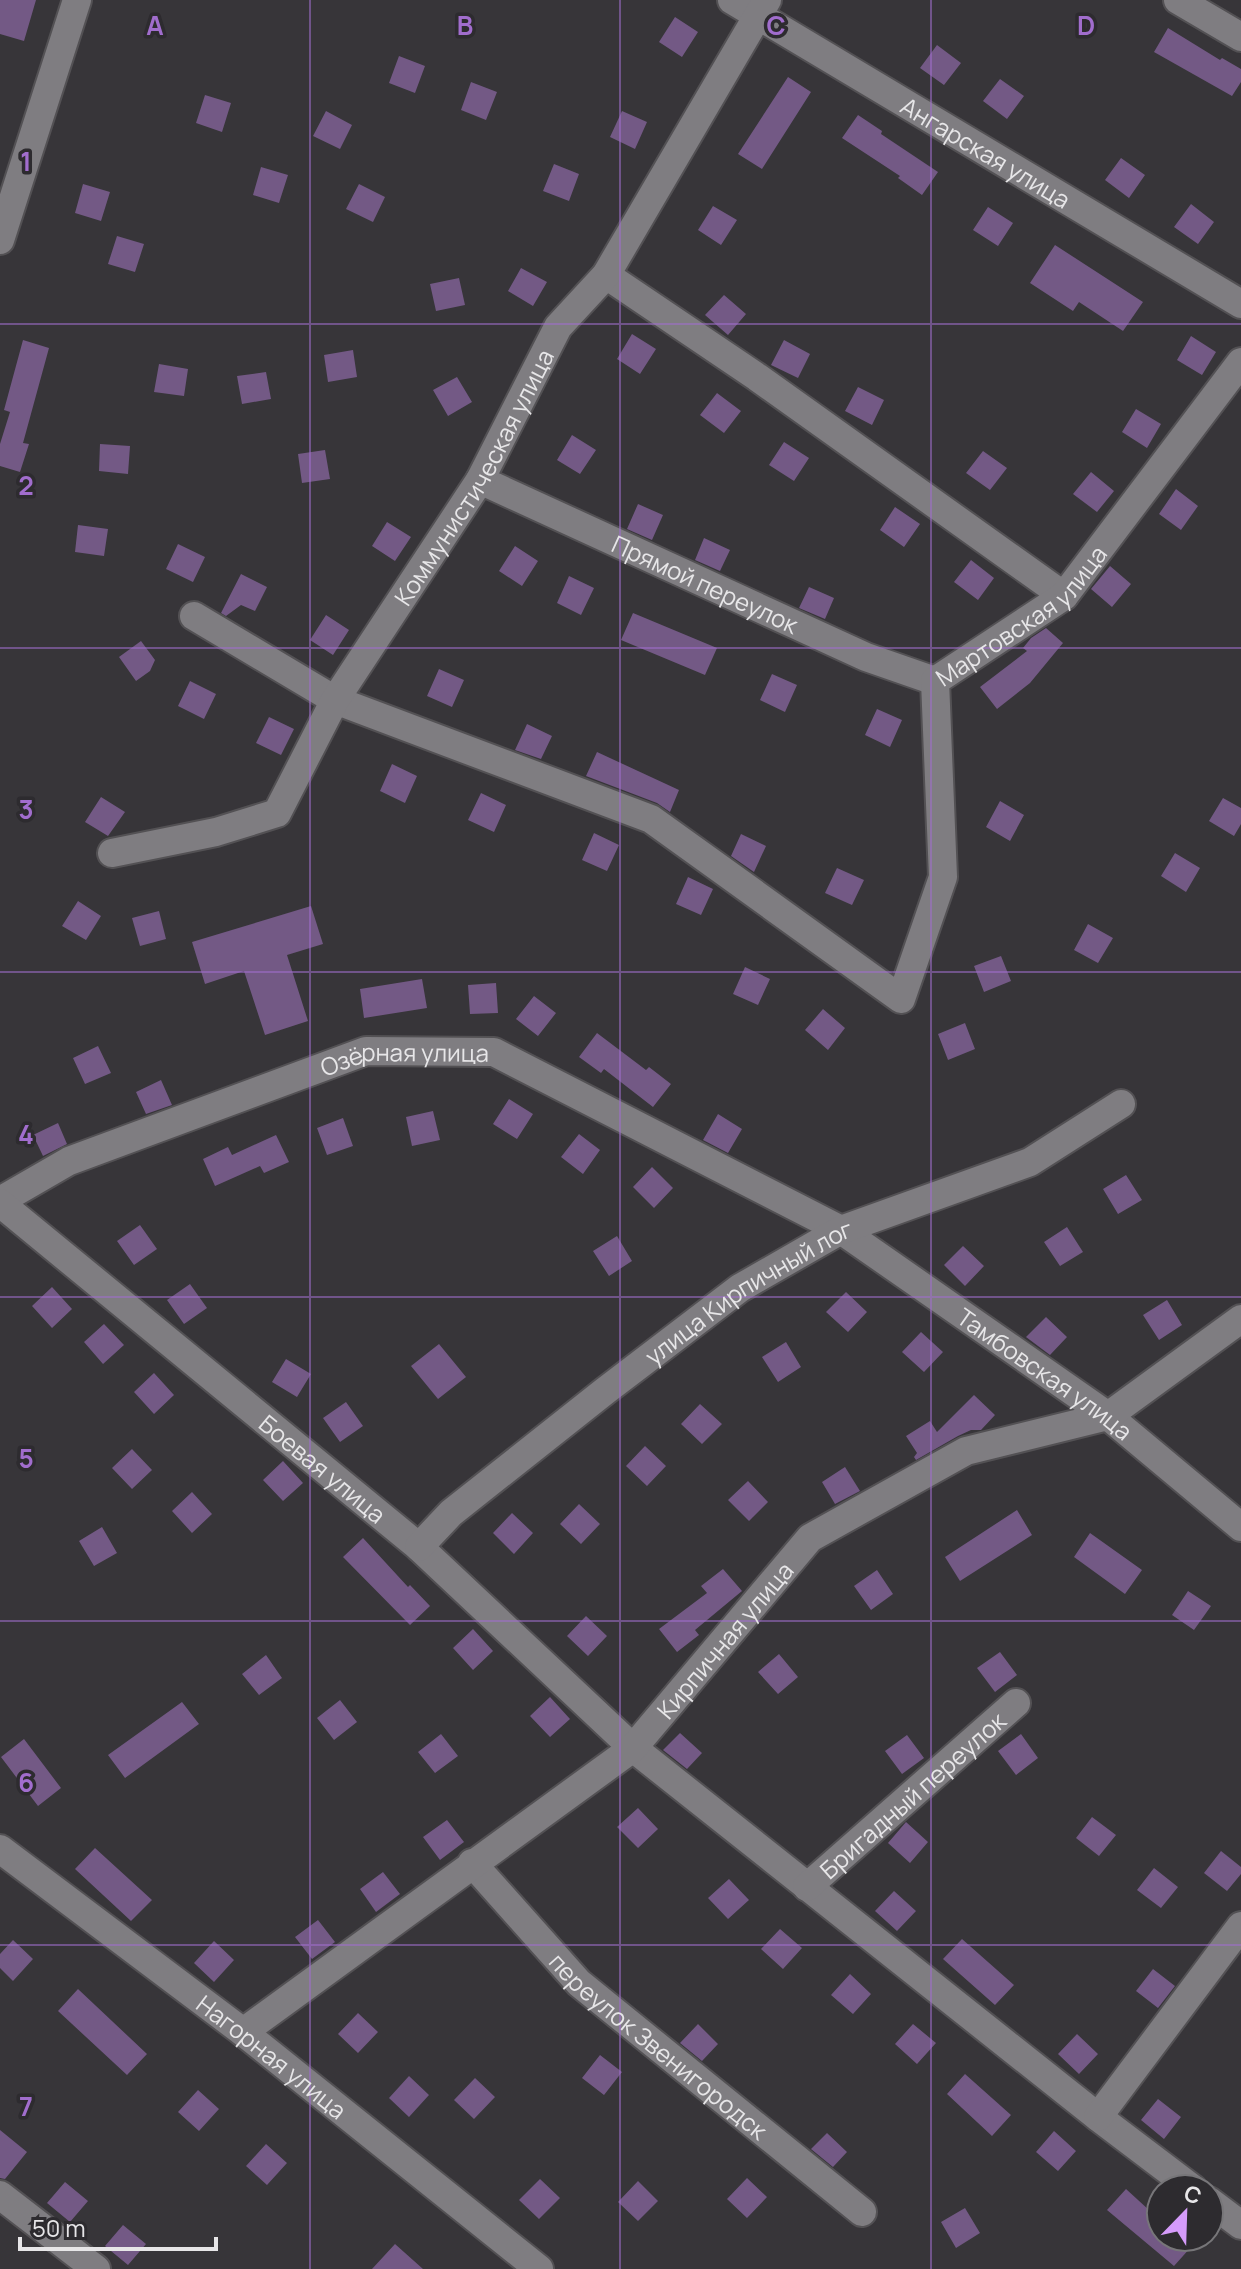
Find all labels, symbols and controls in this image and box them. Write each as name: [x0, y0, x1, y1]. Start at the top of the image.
text: A: [146, 7, 164, 43]
text: B: [457, 7, 473, 43]
text: C: [766, 7, 786, 43]
text: D: [1077, 7, 1095, 43]
street label: Ангарская улица: [895, 88, 1077, 215]
text: 1: [20, 143, 32, 179]
street label: Коммунистическая улица: [386, 343, 561, 611]
text: 2: [18, 467, 34, 503]
street label: Прямой переулок: [607, 526, 805, 641]
street label: Мартовская улица: [929, 538, 1113, 693]
text: 3: [18, 791, 34, 827]
street label: Озёрная улица: [315, 1034, 489, 1083]
text: 4: [18, 1116, 34, 1152]
street label: улица Кирпичный лог: [637, 1211, 856, 1372]
street label: Тамбовская улица: [951, 1300, 1140, 1447]
street label: Боевая улица: [253, 1406, 393, 1530]
text: 5: [18, 1440, 34, 1476]
street label: Кирпичная улица: [648, 1554, 800, 1725]
street label: Бригадный переулок: [812, 1703, 1013, 1885]
text: 6: [18, 1764, 34, 1800]
street label: переулок Звенигородск: [543, 1945, 776, 2147]
street label: Нагорная улица: [190, 1987, 354, 2126]
text: 7: [19, 2088, 33, 2124]
north arrow: [1145, 2173, 1225, 2253]
text: С: [1179, 2178, 1206, 2212]
scale bar: [20, 2201, 216, 2251]
text: 50 m: [32, 2211, 86, 2244]

